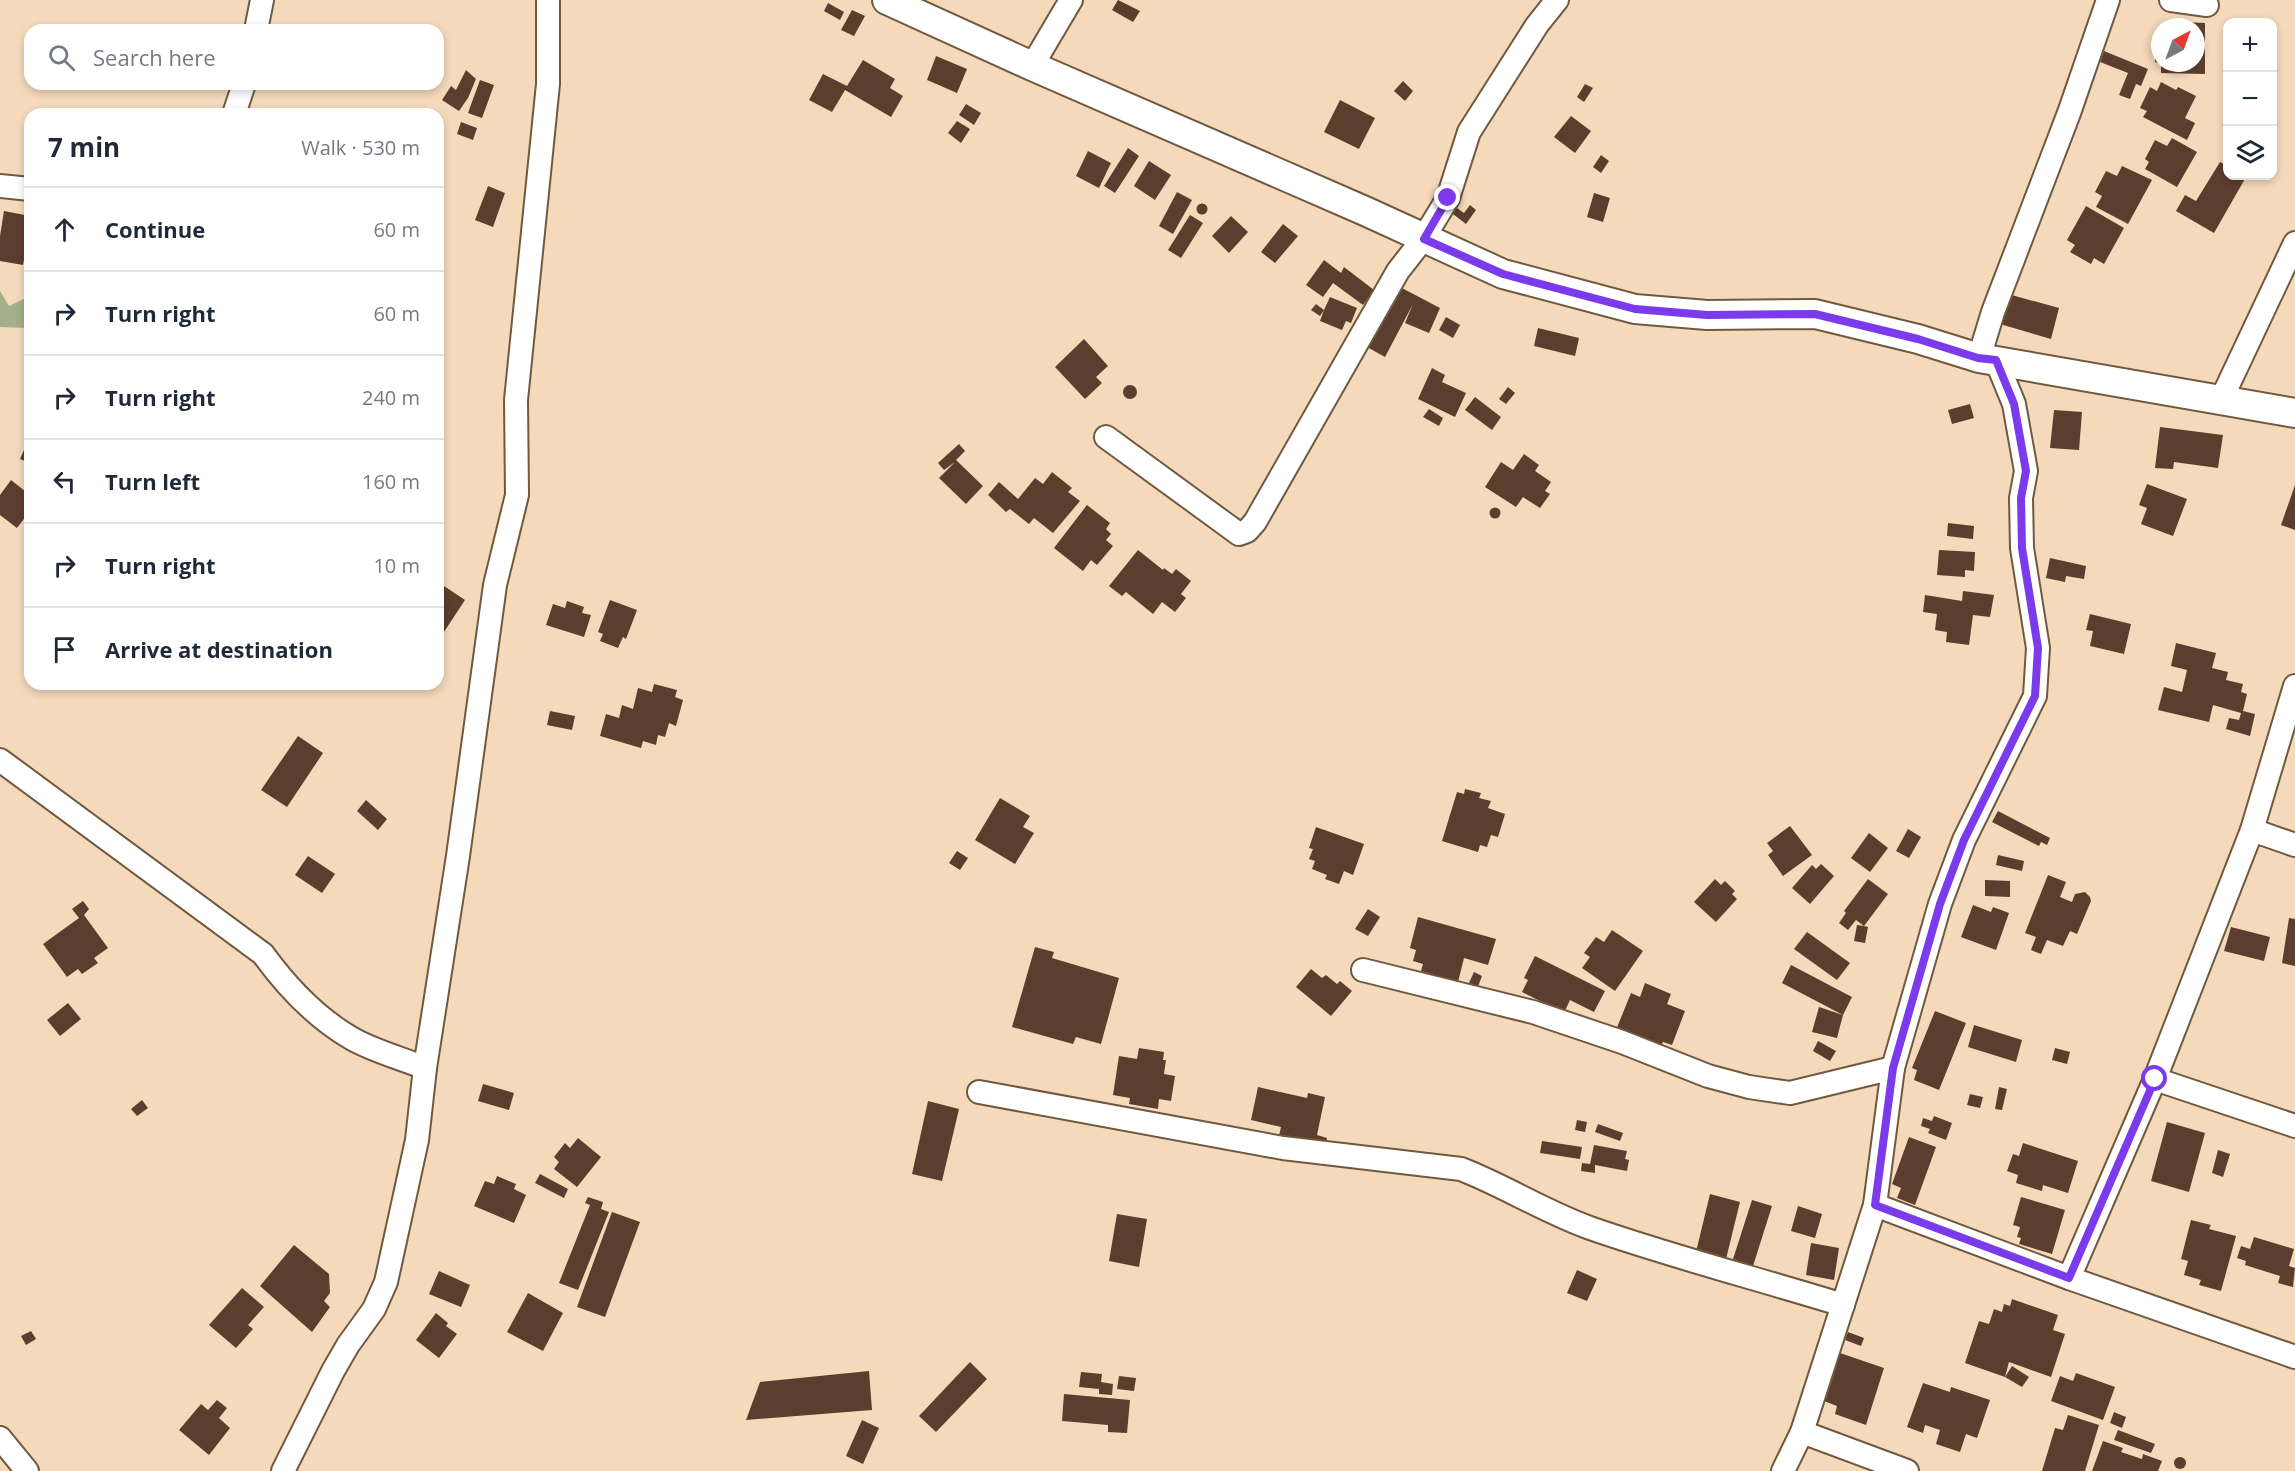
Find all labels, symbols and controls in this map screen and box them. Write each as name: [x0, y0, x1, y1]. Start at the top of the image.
north arrow: [2151, 18, 2205, 72]
map controls: [2223, 18, 2277, 180]
button: +: [2223, 18, 2277, 72]
search box: [24, 24, 444, 90]
icon: search: [45, 41, 78, 74]
text: Search here: [93, 42, 216, 72]
button: −: [2223, 72, 2277, 126]
button: layers: [2223, 126, 2277, 180]
text: 7 min: [48, 129, 120, 165]
text: Walk · 530 m: [301, 134, 420, 161]
route end: [1434, 184, 1460, 210]
icon: ahead: [48, 213, 81, 246]
text: Continue: [105, 214, 205, 244]
text: 60 m: [373, 216, 420, 243]
icon: right: [48, 297, 81, 330]
text: Turn right: [105, 298, 216, 328]
text: 60 m: [373, 300, 420, 327]
icon: right: [48, 381, 81, 414]
text: Turn right: [105, 382, 216, 412]
text: 240 m: [362, 384, 420, 411]
icon: left: [48, 465, 81, 498]
text: Turn left: [105, 466, 200, 496]
text: 160 m: [362, 468, 420, 495]
icon: right: [48, 549, 81, 582]
text: Turn right: [105, 550, 216, 580]
text: 10 m: [373, 552, 420, 579]
icon: arrive: [48, 633, 81, 666]
text: Arrive at destination: [105, 634, 333, 664]
route start: [2141, 1065, 2167, 1091]

